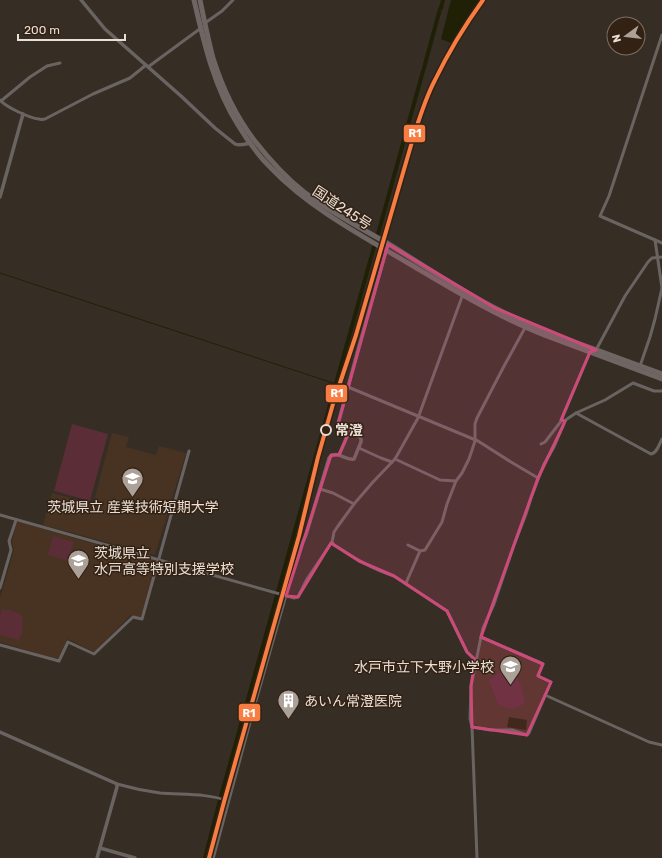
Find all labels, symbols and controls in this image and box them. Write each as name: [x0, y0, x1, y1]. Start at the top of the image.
scale bar: [18, 16, 125, 42]
north arrow: [606, 16, 646, 56]
text: 200 m: [24, 23, 60, 37]
text: N: [609, 33, 624, 44]
line badge: R1: [403, 124, 426, 143]
text: R1: [408, 127, 422, 140]
street label: 国道245号: [309, 183, 375, 233]
line badge: R1: [325, 384, 348, 403]
text: R1: [330, 387, 344, 400]
place label: 常澄: [335, 422, 363, 439]
marker: 常澄: [320, 424, 332, 436]
school or university icon: 茨城県立 産業技術短期大学: [120, 466, 146, 499]
place label: 茨城県立 産業技術短期大学: [47, 499, 219, 516]
place label: 茨城県立 水戸高等特別支援学校: [94, 545, 234, 578]
school or university icon: 茨城県立 水戸高等特別支援学校: [65, 548, 91, 581]
school or university icon: 水戸市立下大野小学校: [497, 654, 523, 687]
place label: 水戸市立下大野小学校: [354, 659, 494, 676]
building icon: あいん常澄医院: [276, 688, 302, 721]
place label: あいん常澄医院: [304, 693, 402, 710]
line badge: R1: [238, 703, 261, 722]
text: R1: [242, 707, 256, 720]

